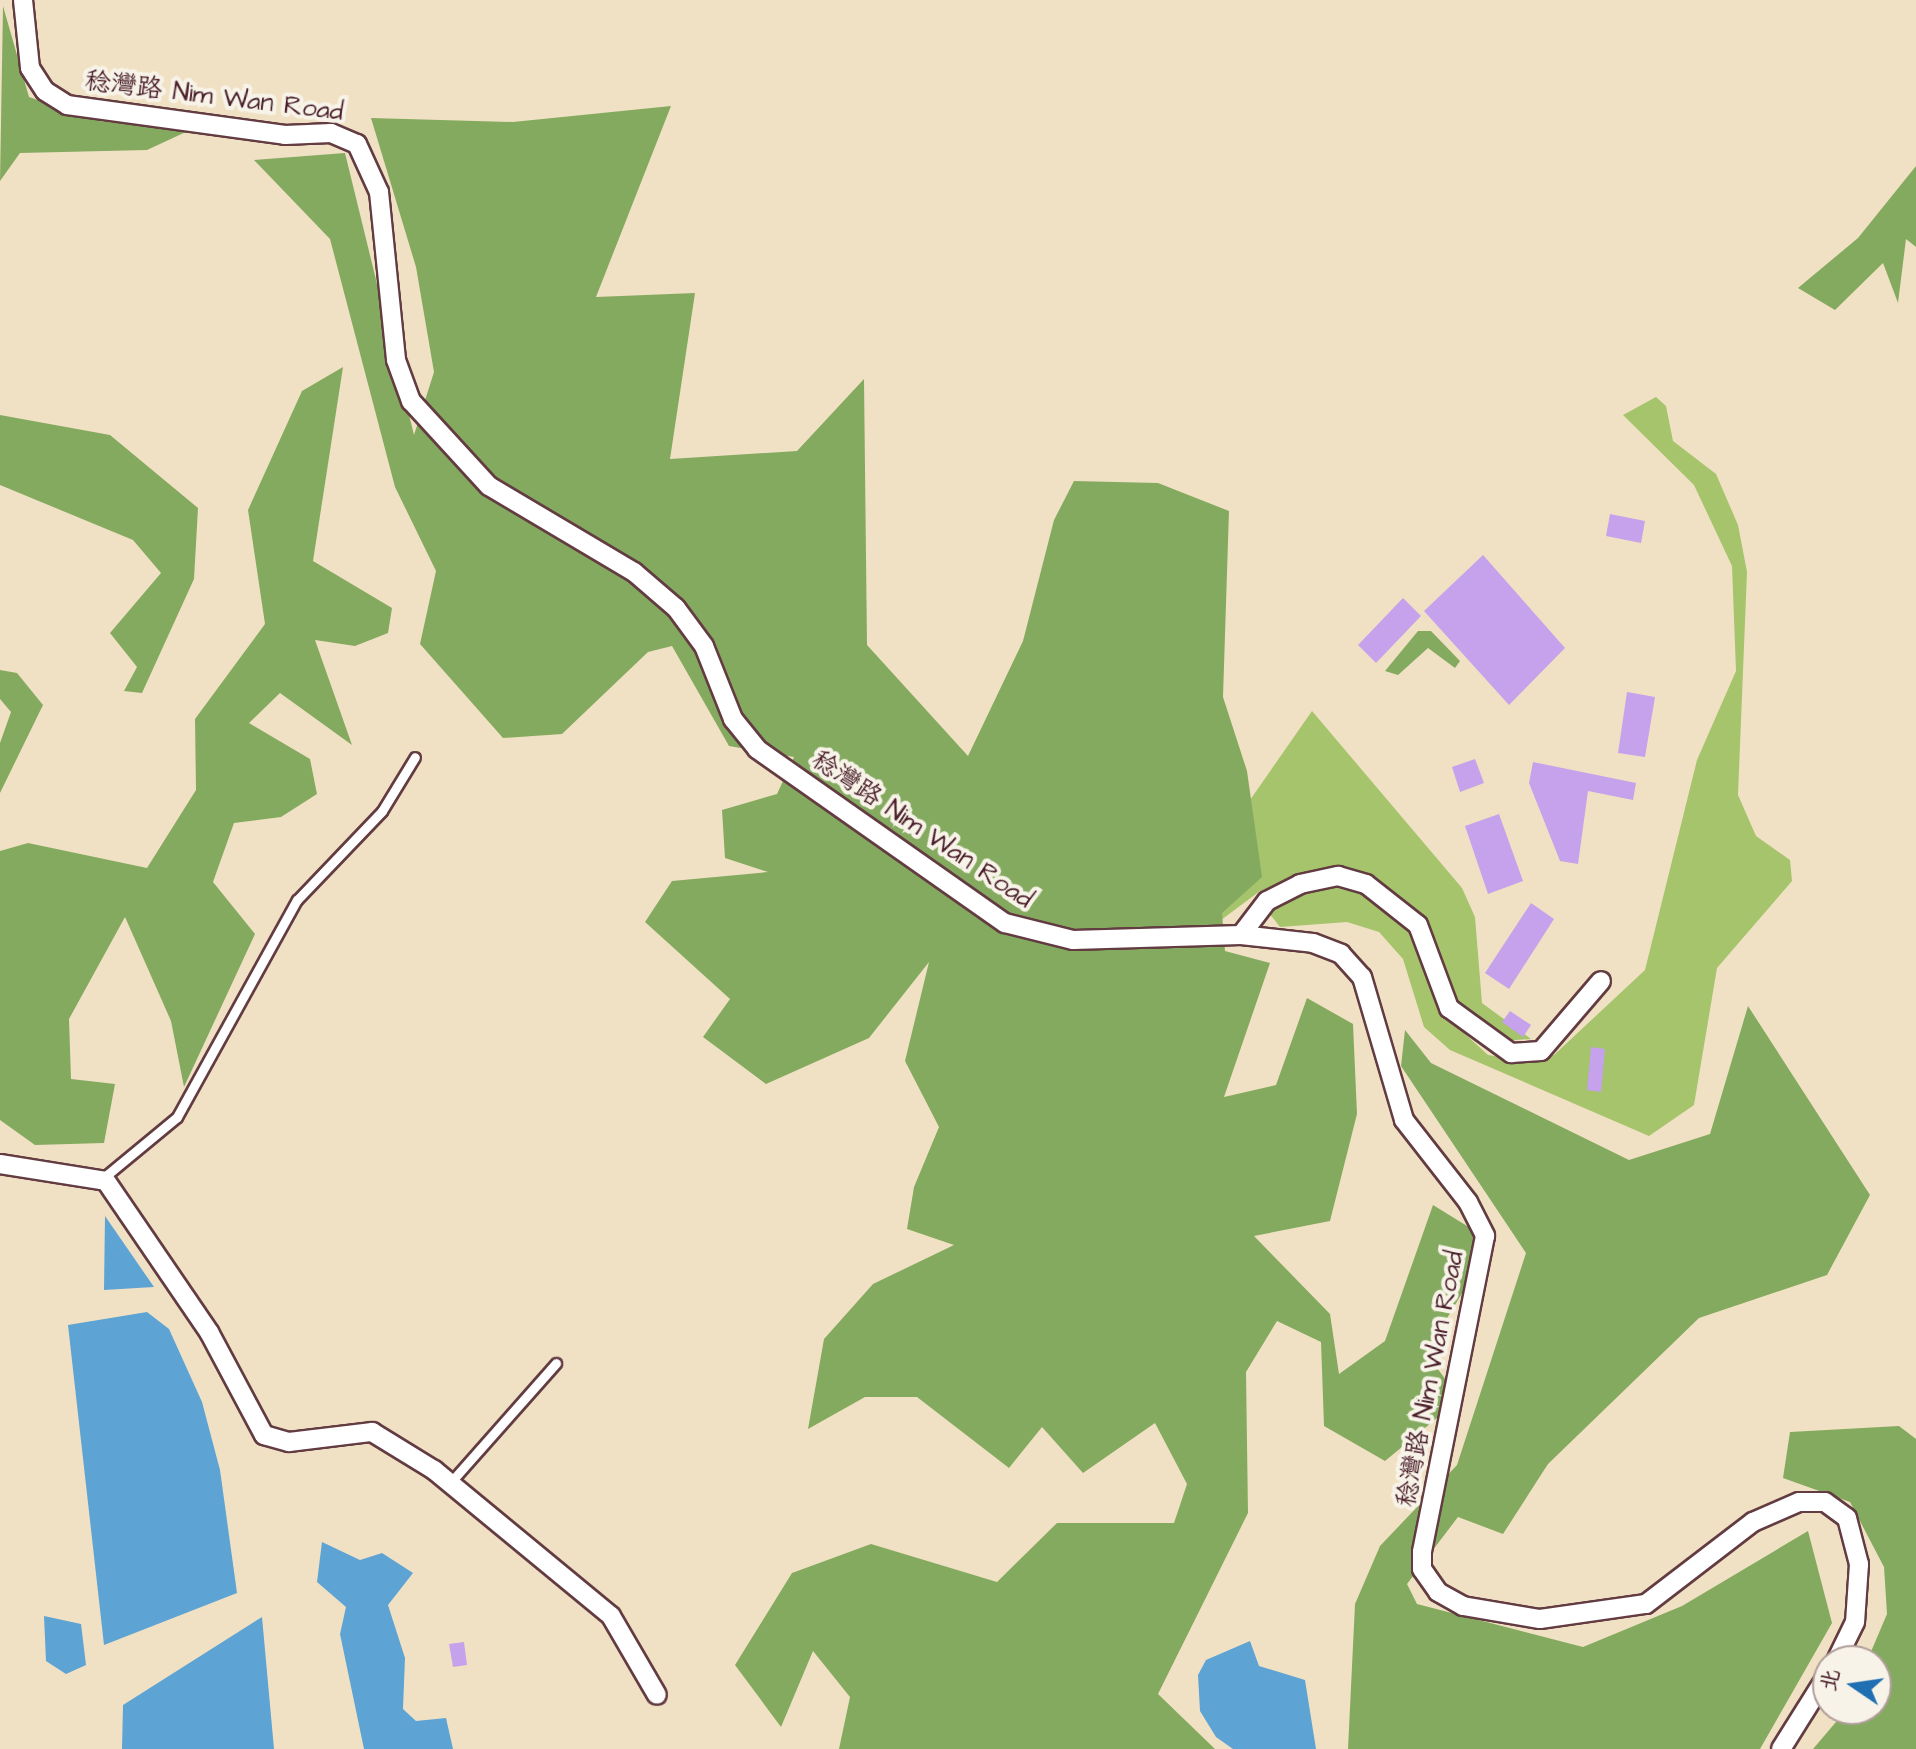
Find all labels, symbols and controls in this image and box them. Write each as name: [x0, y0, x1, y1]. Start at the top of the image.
street label: 稔灣路 Nim Wan Road: [83, 66, 345, 128]
street label: 稔灣路 Nim Wan Road: [805, 744, 1039, 916]
street label: 稔灣路 Nim Wan Road: [1391, 1248, 1471, 1510]
north arrow: [1812, 1645, 1892, 1725]
text: 北: [1812, 1666, 1848, 1694]

